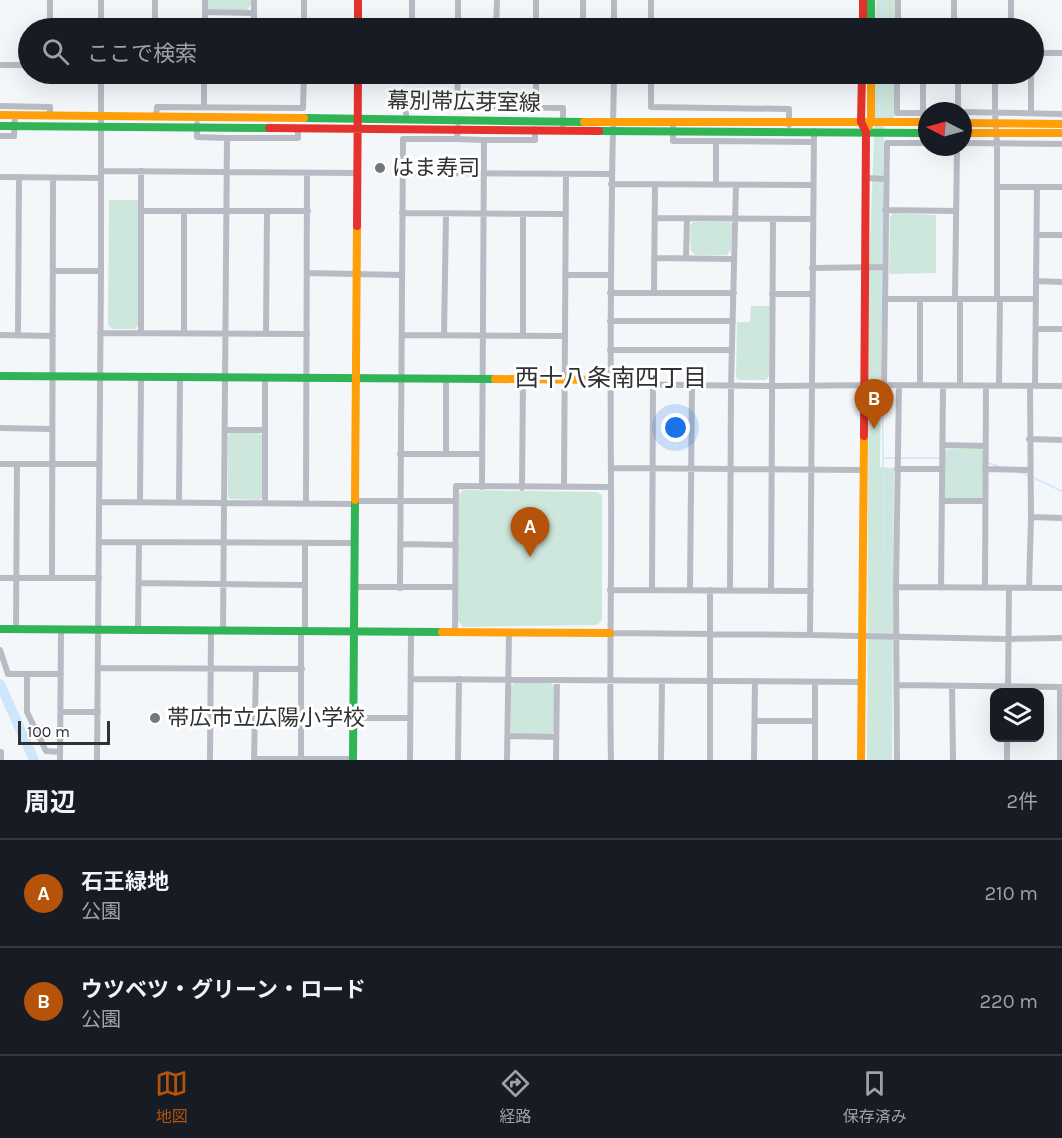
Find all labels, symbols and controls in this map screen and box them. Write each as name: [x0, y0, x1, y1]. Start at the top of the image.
search box: [18, 18, 1044, 84]
icon: search: [39, 35, 72, 68]
text: ここで検索: [87, 41, 197, 67]
street label: 幕別帯広芽室線: [387, 88, 541, 116]
north arrow: [918, 102, 972, 156]
place label: はま寿司: [392, 155, 480, 181]
marker: はま寿司: [373, 161, 387, 175]
district label: 西十八条南四丁目: [515, 364, 707, 392]
pin: B: [854, 380, 894, 429]
your location: [661, 413, 690, 442]
pin: A: [510, 508, 550, 557]
map controls: [990, 688, 1044, 742]
button: layers: [990, 688, 1044, 742]
place label: 帯広市立広陽小学校: [167, 705, 365, 731]
marker: 帯広市立広陽小学校: [148, 711, 162, 725]
scale bar: [18, 718, 110, 746]
text: 100 m: [27, 722, 70, 741]
text: 周辺: [24, 787, 76, 818]
text: 2件: [1006, 790, 1038, 813]
text: 石王緑地: [81, 869, 169, 895]
text: A: [37, 882, 50, 905]
text: 210 m: [984, 882, 1038, 905]
text: 公園: [81, 900, 121, 923]
text: ウツベツ・グリーン・ロード: [81, 977, 366, 1003]
text: B: [37, 990, 50, 1013]
text: 220 m: [979, 990, 1038, 1013]
text: 公園: [81, 1008, 121, 1031]
tab: 地図: [155, 1067, 188, 1127]
tab: 経路: [499, 1067, 532, 1127]
tab: 保存済み: [843, 1067, 907, 1127]

